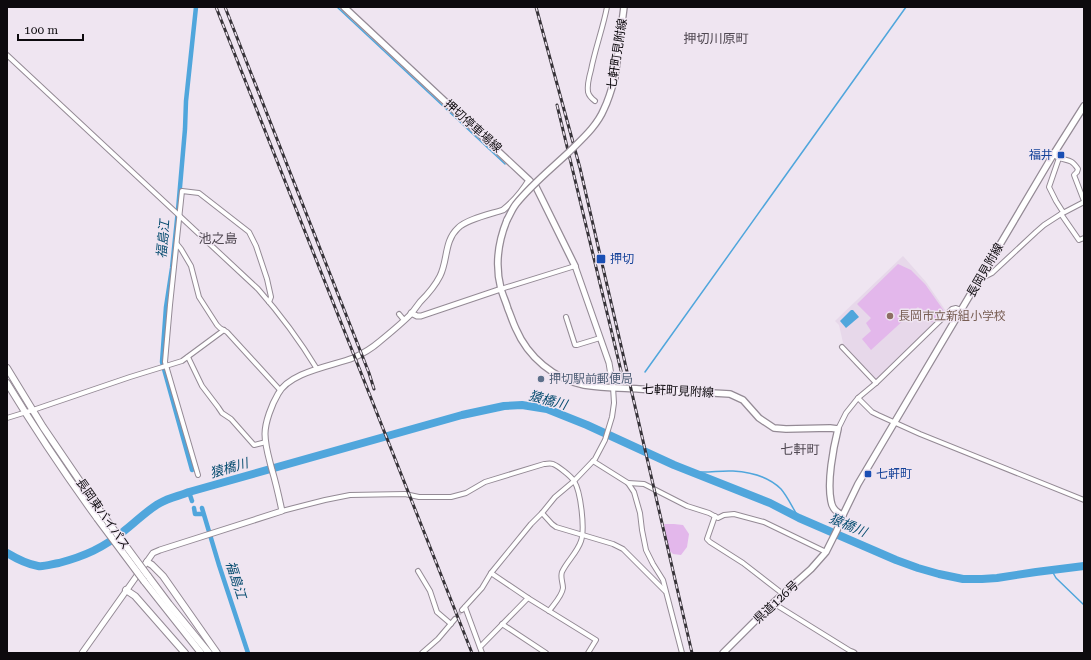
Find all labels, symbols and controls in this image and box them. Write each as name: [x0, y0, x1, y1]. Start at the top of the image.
scale bar: [18, 16, 83, 42]
street label: 七軒町見附線: [604, 17, 630, 91]
text: 100 m: [24, 23, 58, 37]
district label: 押切川原町: [683, 31, 749, 46]
street label: 押切停車場線: [442, 97, 504, 155]
place label: 福井: [1029, 148, 1053, 162]
marker: 福井: [1056, 150, 1066, 160]
water label: 福島江: [154, 217, 172, 259]
district label: 池之島: [198, 231, 238, 246]
street label: 長岡見附線: [964, 241, 1006, 299]
place label: 押切: [610, 252, 634, 266]
marker: 押切: [595, 253, 607, 265]
place label: 長岡市立新組小学校: [898, 309, 1006, 323]
marker: 長岡市立新組小学校: [885, 311, 895, 321]
place label: 押切駅前郵便局: [549, 372, 633, 386]
marker: 押切駅前郵便局: [536, 374, 546, 384]
street label: 七軒町見附線: [642, 382, 714, 400]
water label: 猿橋川: [527, 388, 571, 413]
district label: 七軒町: [780, 442, 820, 457]
water label: 猿橋川: [208, 455, 252, 481]
place label: 七軒町: [876, 467, 912, 481]
marker: 七軒町: [863, 469, 873, 479]
street label: 長岡東バイパス: [73, 476, 133, 552]
water label: 猿橋川: [827, 510, 871, 540]
water label: 福島江: [223, 559, 250, 603]
street label: 県道126号: [751, 578, 801, 626]

